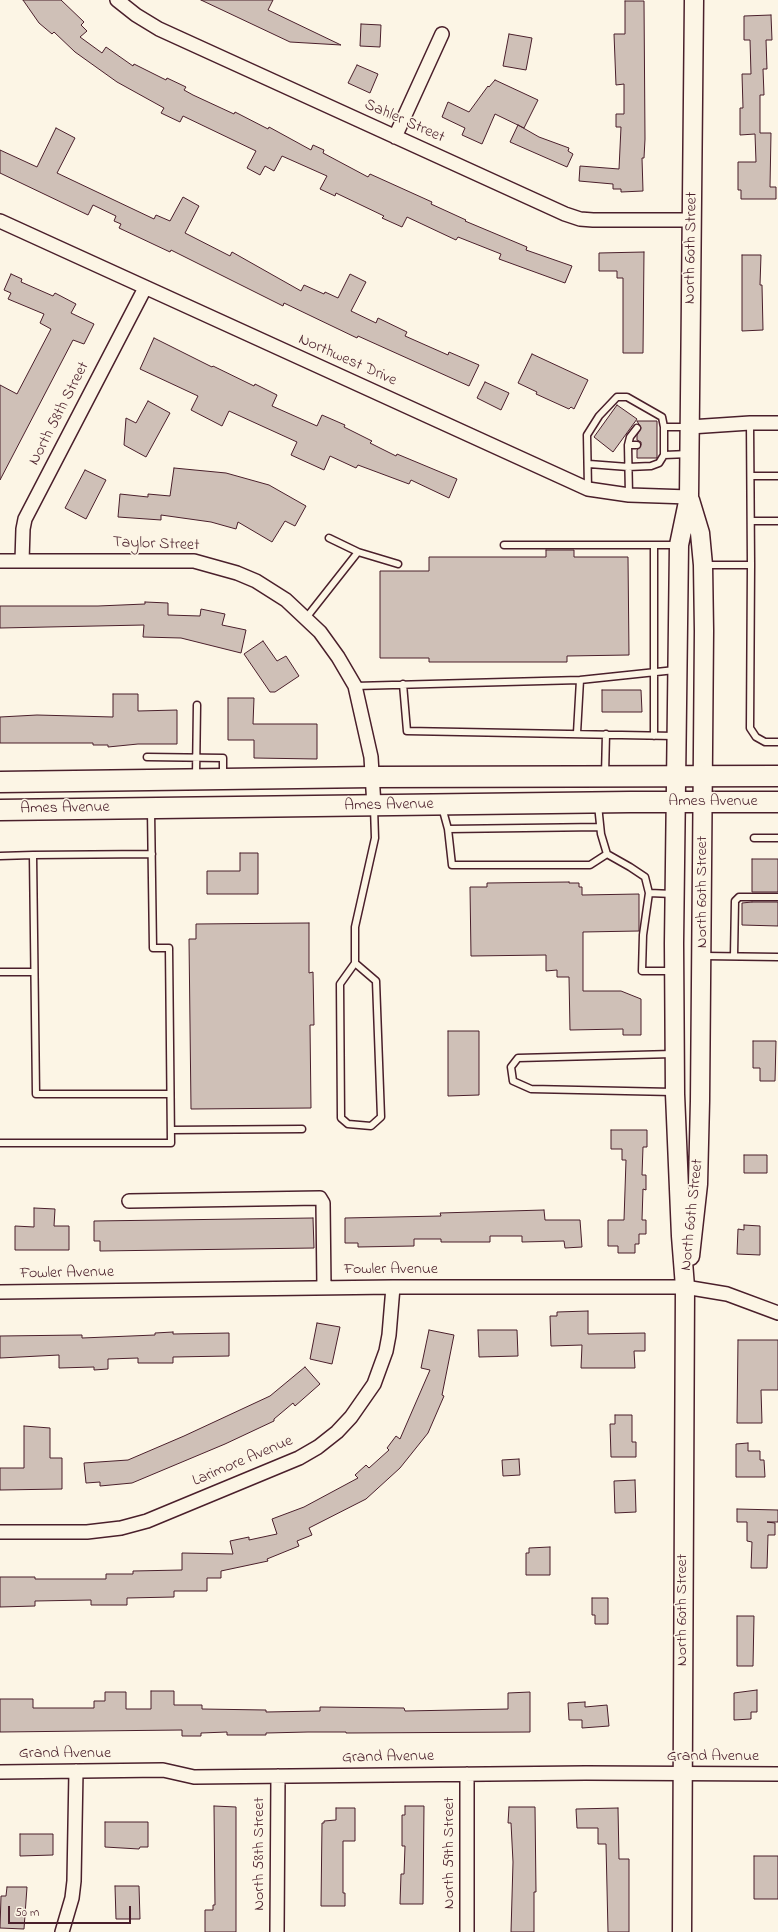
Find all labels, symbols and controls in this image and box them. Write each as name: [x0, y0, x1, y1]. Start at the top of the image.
street label: Sahler Street: [361, 96, 447, 148]
street label: North 60th Street: [681, 192, 703, 304]
street label: Northwest Drive: [295, 331, 399, 391]
street label: North 58th Street: [26, 359, 94, 469]
street label: Taylor Street: [112, 534, 200, 556]
street label: Ames Avenue: [668, 792, 758, 812]
street label: Ames Avenue: [344, 796, 434, 816]
street label: Ames Avenue: [20, 799, 110, 819]
street label: North 60th Street: [693, 836, 713, 948]
street label: North 60th Street: [678, 1158, 708, 1272]
street label: Fowler Avenue: [344, 1260, 438, 1280]
street label: Fowler Avenue: [20, 1264, 114, 1284]
street label: Larimore Avenue: [190, 1432, 296, 1492]
street label: North 60th Street: [673, 1554, 693, 1666]
street label: Grand Avenue: [19, 1744, 111, 1764]
street label: Grand Avenue: [667, 1747, 759, 1767]
street label: Grand Avenue: [342, 1748, 434, 1768]
street label: North 58th Street: [250, 1797, 270, 1911]
street label: North 59th Street: [440, 1797, 460, 1909]
scale bar: [10, 1898, 133, 1924]
text: 50 m: [15, 1904, 39, 1922]

